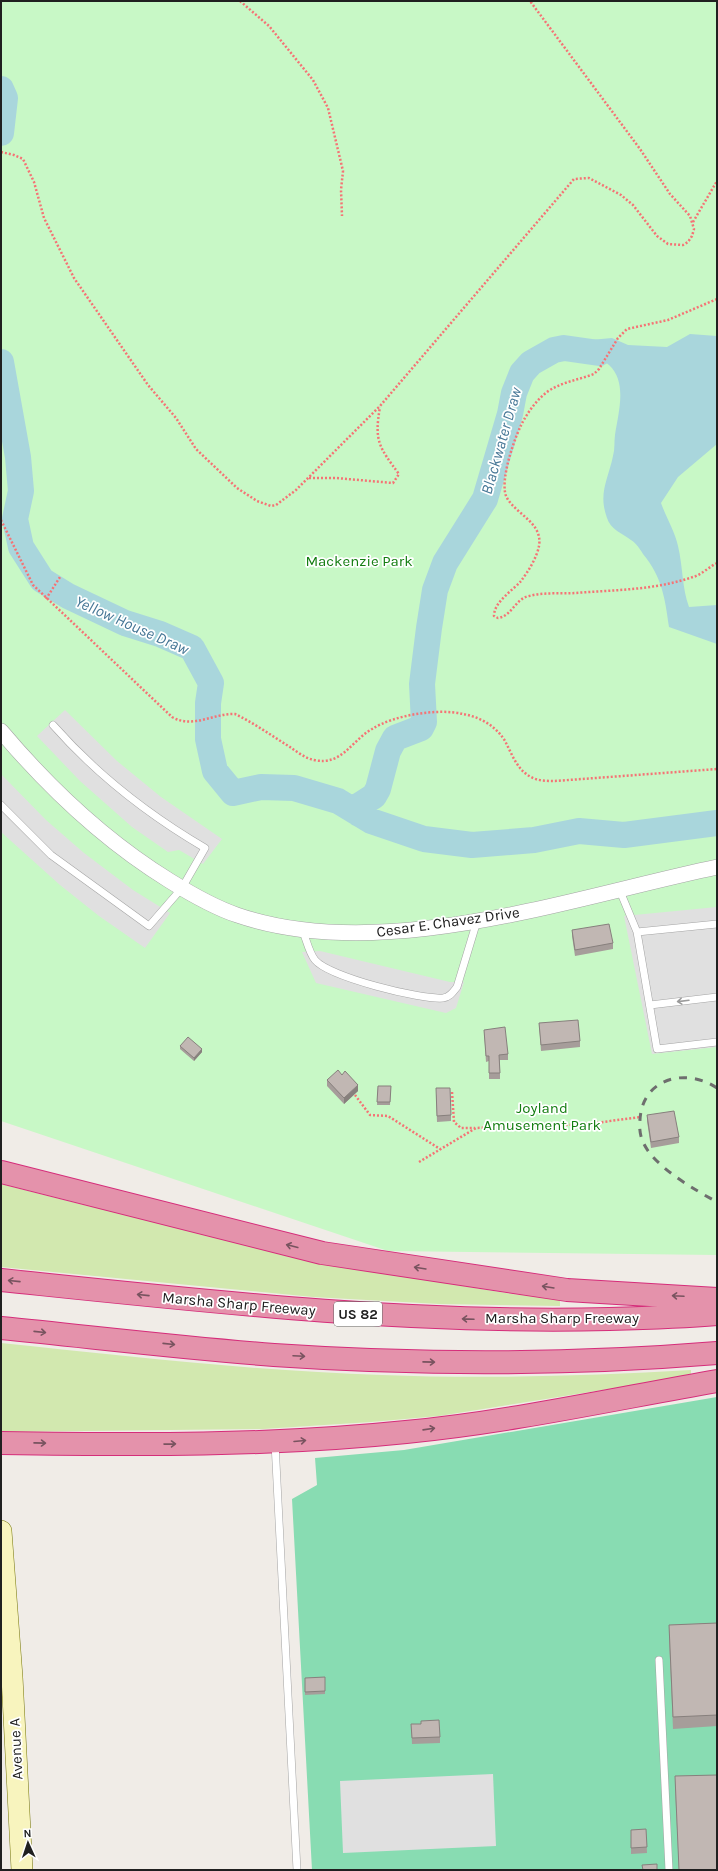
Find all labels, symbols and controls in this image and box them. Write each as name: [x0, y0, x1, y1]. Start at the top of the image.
water label: Blackwater Draw: [477, 385, 525, 497]
park label: Mackenzie Park: [305, 552, 413, 570]
water label: Yellow House Draw: [72, 591, 192, 659]
street label: Cesar E. Chavez Drive: [375, 903, 521, 941]
one-way arrow: [677, 997, 690, 1005]
park label: Joyland Amusement Park: [483, 1099, 601, 1134]
one-way arrow: [286, 1241, 299, 1249]
one-way arrow: [414, 1264, 427, 1272]
one-way arrow: [8, 1278, 21, 1285]
one-way arrow: [542, 1283, 555, 1291]
street label: Marsha Sharp Freeway: [161, 1288, 317, 1320]
one-way arrow: [137, 1291, 150, 1298]
one-way arrow: [672, 1293, 685, 1300]
road number: US 82: [334, 1302, 382, 1326]
street label: Marsha Sharp Freeway: [485, 1309, 639, 1327]
one-way arrow: [462, 1315, 475, 1322]
one-way arrow: [33, 1328, 46, 1335]
one-way arrow: [162, 1341, 175, 1348]
one-way arrow: [292, 1352, 305, 1359]
one-way arrow: [422, 1358, 435, 1365]
one-way arrow: [422, 1425, 435, 1433]
one-way arrow: [293, 1437, 306, 1444]
one-way arrow: [33, 1439, 46, 1447]
one-way arrow: [163, 1440, 176, 1448]
street label: Avenue A: [5, 1717, 27, 1780]
north arrow: [8, 1823, 48, 1863]
text: N: [23, 1827, 32, 1840]

